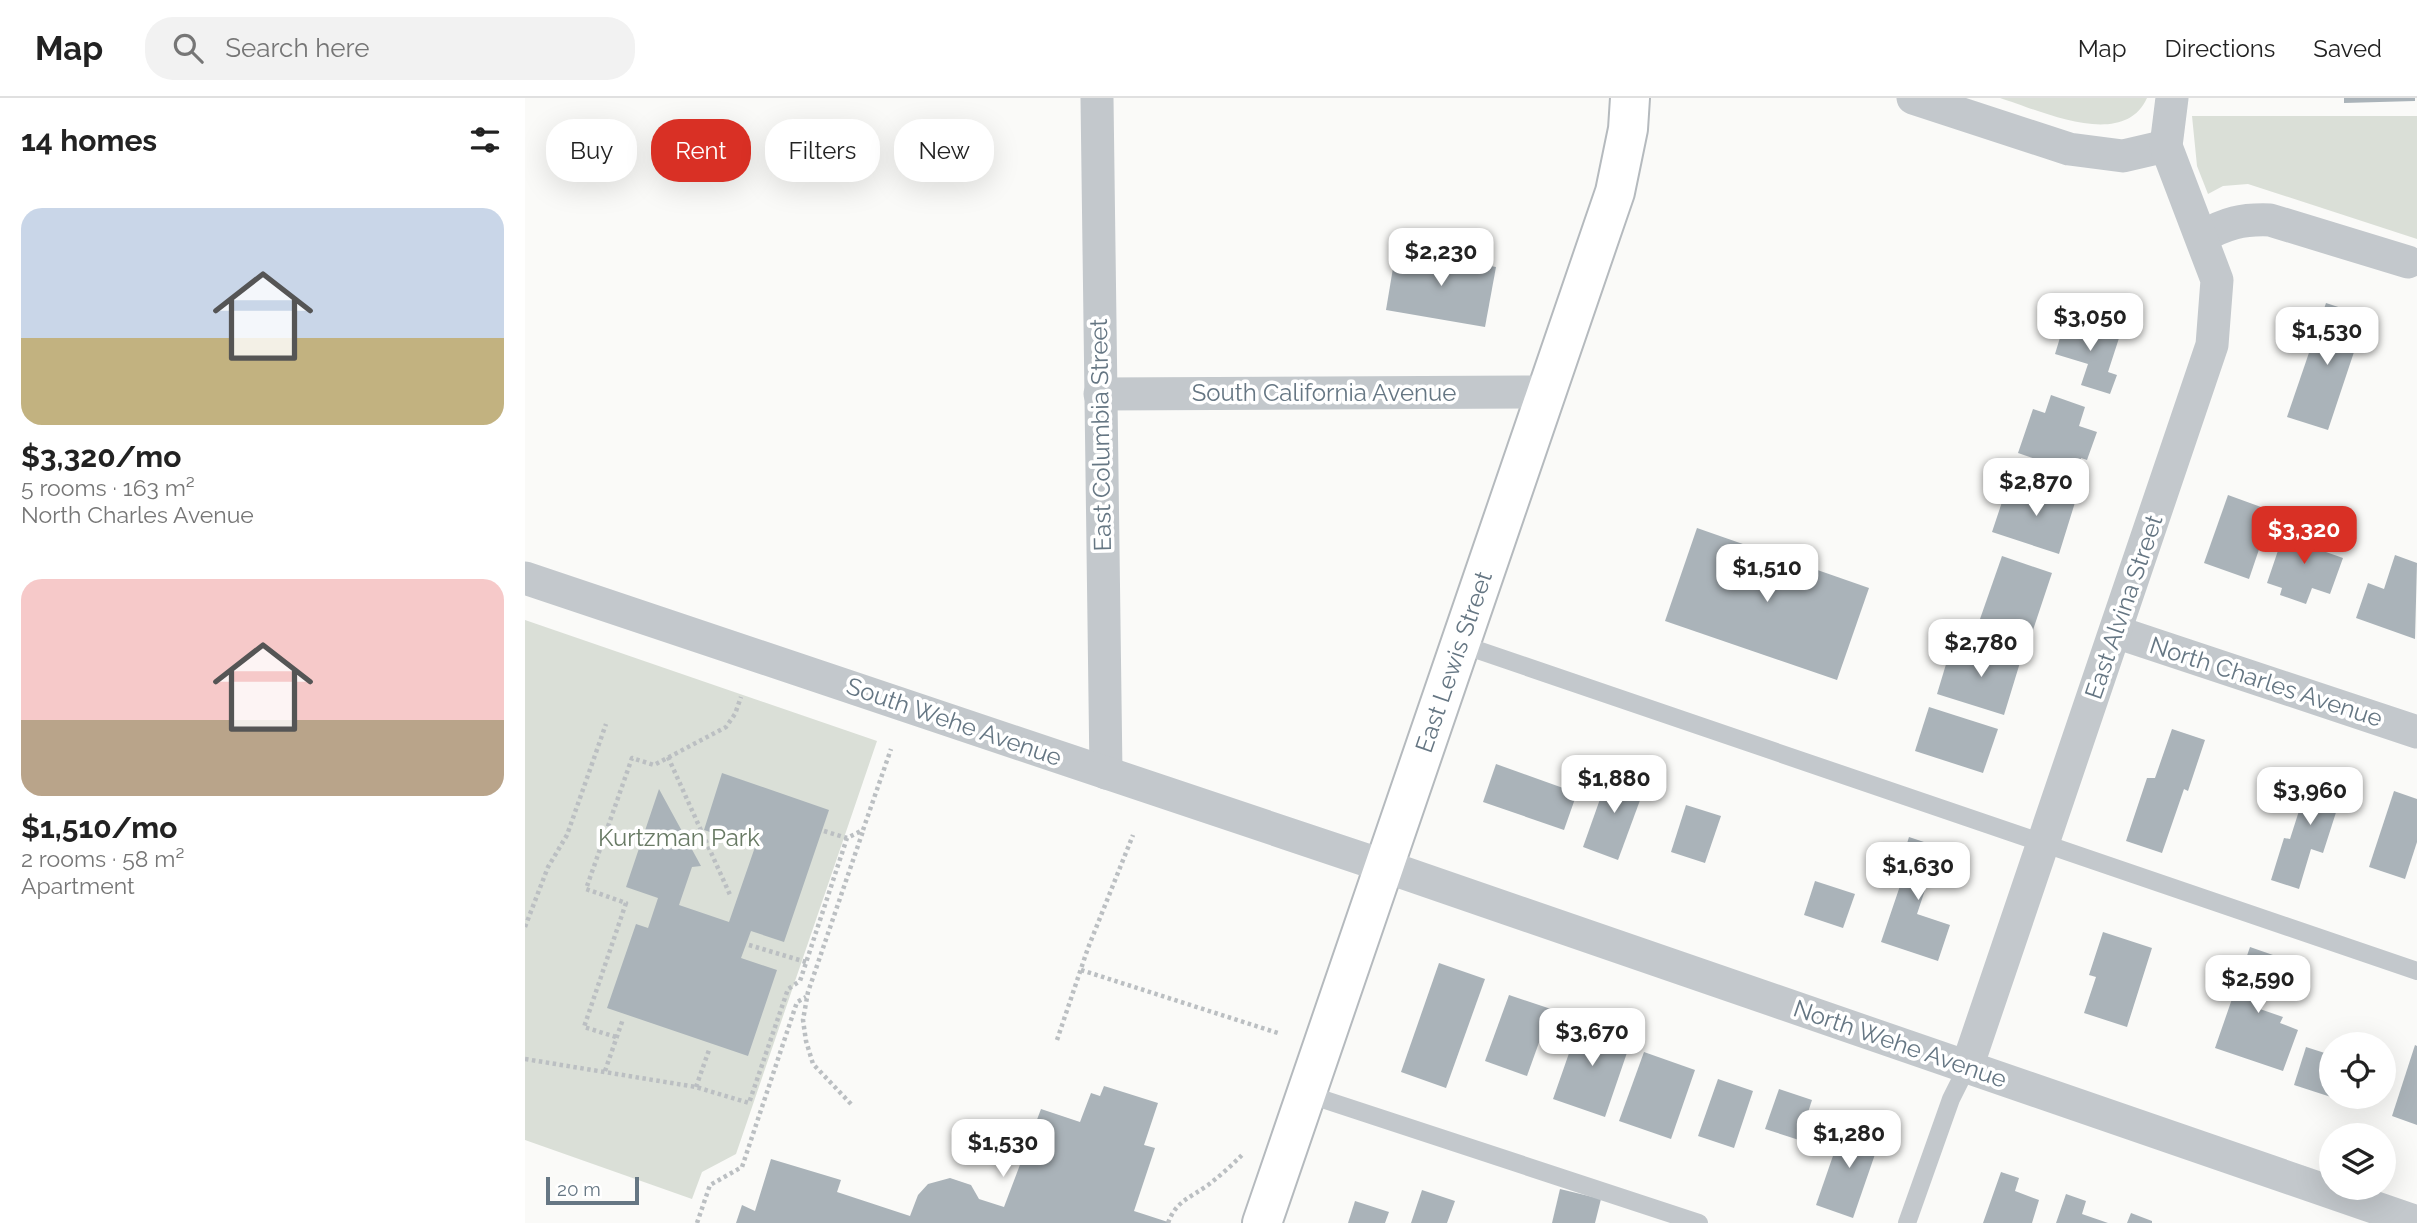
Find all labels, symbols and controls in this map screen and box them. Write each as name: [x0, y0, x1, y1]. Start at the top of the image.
search box: [145, 17, 635, 80]
text: Map: [35, 29, 103, 68]
icon: search: [169, 29, 207, 67]
text: Search here: [225, 33, 370, 63]
text: Map: [2078, 34, 2127, 63]
text: Directions: [2165, 34, 2275, 63]
text: Saved: [2313, 34, 2382, 63]
chip: Buy: [546, 119, 637, 182]
chip: Rent: [651, 119, 751, 182]
chip: Filters: [765, 119, 880, 182]
chip: New: [894, 119, 994, 182]
icon: filters: [466, 121, 504, 159]
text: 14 homes: [21, 123, 157, 158]
pin: $2,230: [1384, 228, 1498, 288]
text: $2,230: [1405, 237, 1477, 264]
icon: home: [200, 253, 326, 379]
pin: $3,050: [2033, 294, 2147, 353]
text: $3,050: [2053, 302, 2127, 329]
pin: $1,530: [2270, 308, 2384, 367]
text: $1,530: [2292, 316, 2362, 343]
street label: East Columbia Street: [1084, 318, 1117, 552]
street label: South California Avenue: [1192, 378, 1456, 407]
text: $3,320/mo: [21, 439, 181, 474]
pin: $2,870: [1979, 458, 2093, 518]
text: $2,870: [1999, 467, 2073, 494]
text: 5 rooms · 163 m²: [21, 474, 195, 501]
text: North Charles Avenue: [21, 501, 254, 528]
pin: $3,320: [2247, 506, 2361, 566]
street label: East Alvina Street: [2078, 511, 2169, 703]
text: $3,320: [2268, 515, 2340, 542]
pin: $1,510: [1710, 545, 1824, 604]
text: $1,510: [1732, 553, 1802, 580]
street label: East Lewis Street: [1409, 567, 1498, 756]
pin: $2,780: [1924, 620, 2038, 679]
icon: home: [200, 624, 326, 750]
text: $2,780: [1944, 628, 2018, 655]
street label: North Charles Avenue: [2146, 630, 2386, 733]
street label: South Wehe Avenue: [843, 671, 1066, 772]
pin: $1,880: [1557, 756, 1671, 815]
text: $1,880: [1577, 764, 1651, 791]
pin: $3,960: [2253, 768, 2367, 827]
text: $3,960: [2273, 776, 2347, 803]
text: $1,510/mo: [21, 810, 177, 845]
park label: Kurtzman Park: [598, 823, 760, 852]
pin: $1,630: [1861, 842, 1975, 902]
text: 2 rooms · 58 m²: [21, 845, 184, 872]
text: $1,630: [1882, 851, 1954, 878]
text: Apartment: [21, 872, 135, 899]
pin: $2,590: [2201, 956, 2315, 1015]
text: $2,590: [2221, 964, 2295, 991]
street label: North Wehe Avenue: [1790, 993, 2011, 1094]
pin: $3,670: [1535, 1009, 1649, 1068]
text: $3,670: [1555, 1017, 1629, 1044]
map controls: [2319, 1032, 2396, 1200]
button: locate: [2319, 1032, 2396, 1109]
pin: $1,280: [1792, 1110, 1906, 1170]
pin: $1,530: [946, 1119, 1060, 1179]
text: $1,280: [1813, 1119, 1885, 1146]
button: layers: [2319, 1123, 2396, 1200]
text: $1,530: [968, 1128, 1038, 1155]
scale bar: [546, 1174, 639, 1206]
text: 20 m: [557, 1178, 601, 1200]

